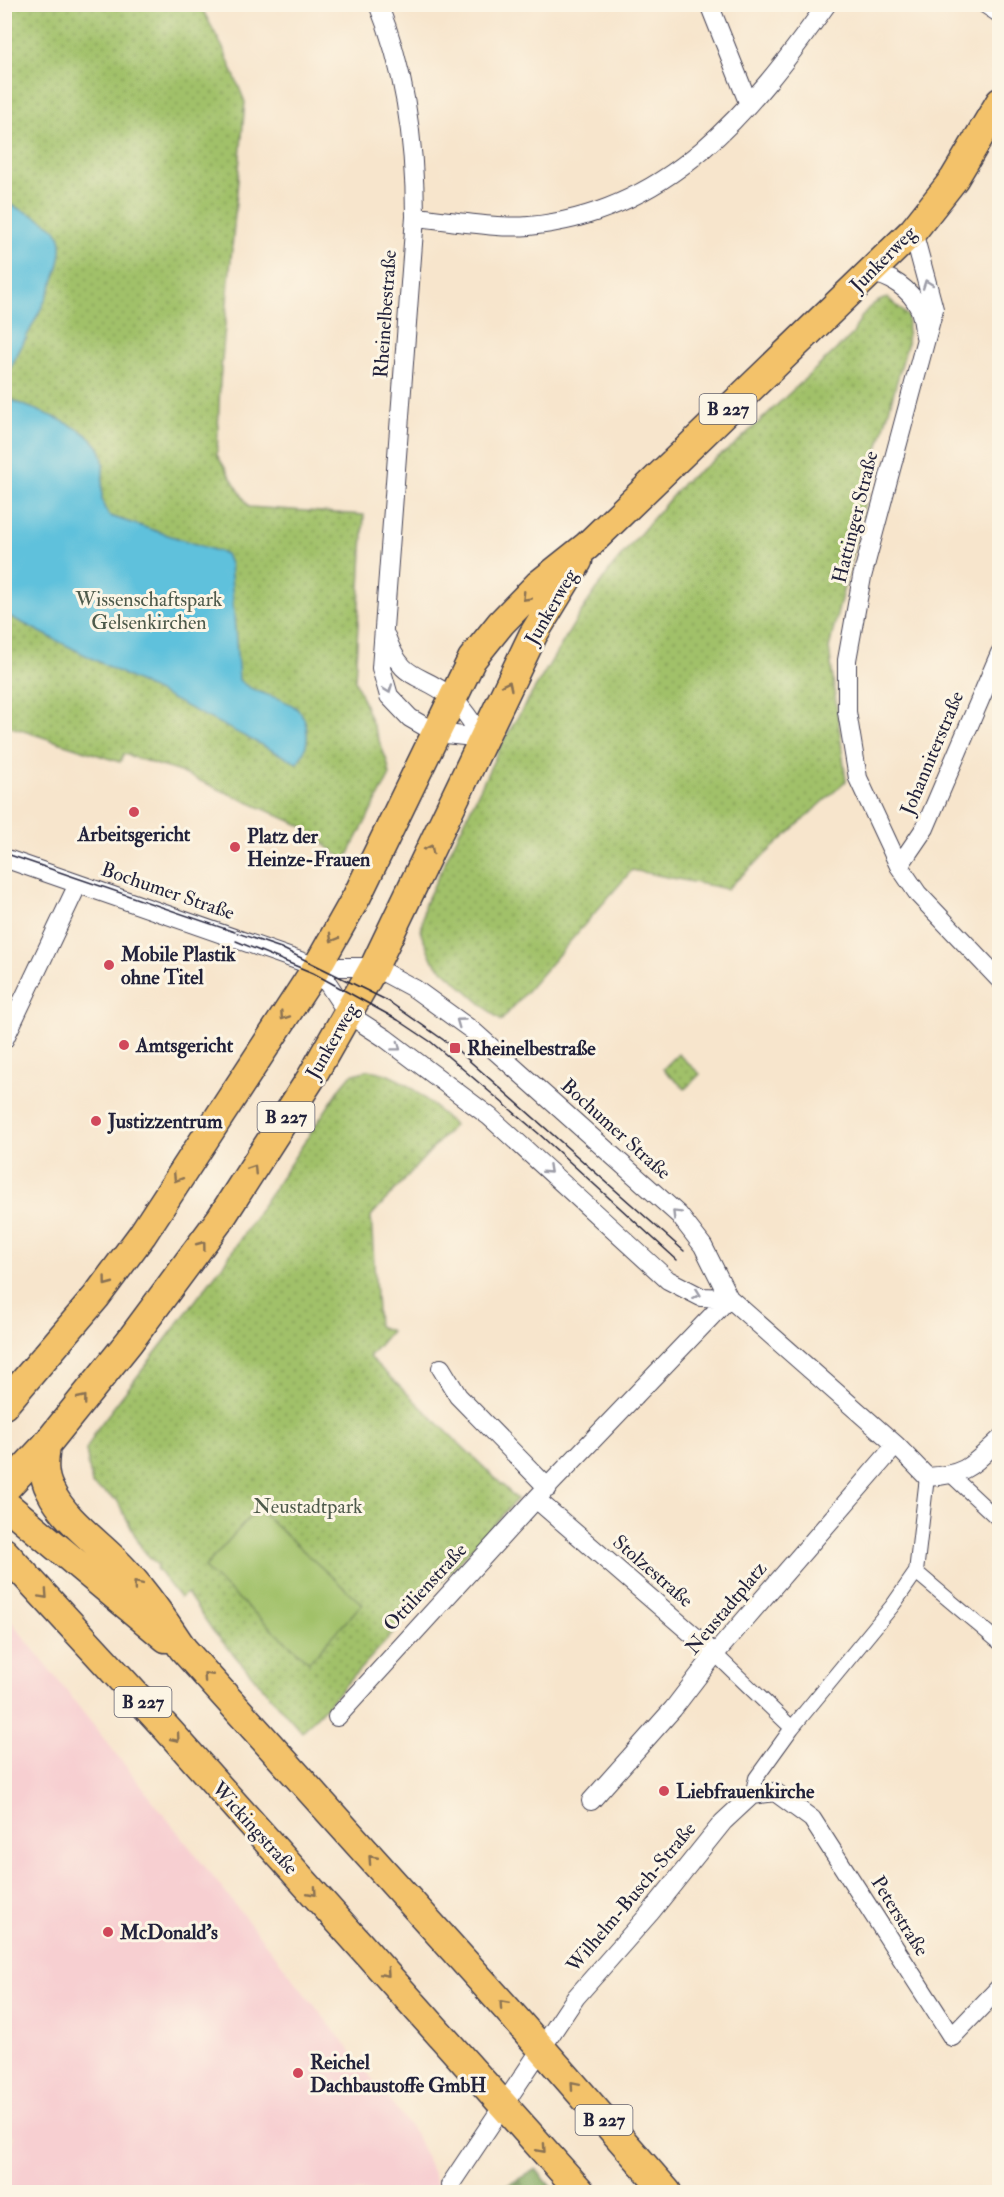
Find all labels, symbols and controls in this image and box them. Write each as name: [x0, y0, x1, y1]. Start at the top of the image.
street label: Junkerweg: [844, 220, 922, 298]
street label: Rheinelbestraße: [368, 249, 402, 379]
one-way arrow: [922, 279, 935, 290]
road number: B 227: [700, 394, 756, 424]
street label: Hattinger Straße: [826, 448, 884, 586]
street label: Junkerweg: [519, 563, 583, 650]
park label: Wissenschaftspark Gelsenkirchen: [75, 587, 223, 635]
one-way arrow: [522, 591, 533, 601]
one-way arrow: [501, 680, 513, 691]
one-way arrow: [381, 682, 393, 693]
street label: Johanniterstraße: [894, 687, 969, 820]
marker: Arbeitsgericht: [127, 805, 141, 819]
place label: Arbeitsgericht: [77, 822, 191, 848]
place label: Platz der Heinze-Frauen: [247, 824, 371, 872]
marker: Platz der Heinze-Frauen: [228, 840, 242, 854]
one-way arrow: [422, 844, 434, 855]
street label: Bochumer Straße: [98, 856, 238, 926]
one-way arrow: [329, 932, 340, 942]
place label: Mobile Plastik ohne Titel: [120, 942, 236, 990]
marker: Mobile Plastik ohne Titel: [102, 958, 116, 972]
street label: Junkerweg: [300, 997, 364, 1084]
one-way arrow: [281, 1009, 292, 1020]
one-way arrow: [455, 1018, 466, 1029]
place label: Amtsgericht: [135, 1033, 234, 1059]
place label: Rheinelbestraße: [467, 1036, 596, 1061]
marker: Amtsgericht: [117, 1038, 131, 1052]
one-way arrow: [390, 1040, 401, 1051]
marker: Rheinelbestraße: [448, 1041, 462, 1055]
street label: Bochumer Straße: [556, 1073, 676, 1185]
road number: B 227: [258, 1102, 314, 1132]
place label: Justizzentrum: [107, 1109, 223, 1134]
marker: Justizzentrum: [89, 1114, 103, 1128]
one-way arrow: [541, 1163, 552, 1174]
one-way arrow: [246, 1165, 257, 1176]
one-way arrow: [172, 1172, 184, 1182]
one-way arrow: [673, 1210, 684, 1221]
one-way arrow: [194, 1240, 205, 1251]
one-way arrow: [103, 1276, 114, 1287]
one-way arrow: [691, 1286, 701, 1299]
one-way arrow: [75, 1395, 86, 1406]
park label: Neustadtpark: [253, 1494, 363, 1520]
street label: Stolzestraße: [608, 1529, 698, 1613]
street label: Ottilienstraße: [378, 1538, 472, 1636]
street label: Neustadtplatz: [680, 1556, 773, 1660]
one-way arrow: [133, 1581, 144, 1592]
one-way arrow: [37, 1588, 48, 1598]
one-way arrow: [203, 1672, 214, 1683]
road number: B 227: [114, 1687, 172, 1717]
one-way arrow: [169, 1732, 180, 1742]
street label: Wickingstraße: [206, 1775, 303, 1880]
place label: Liebfrauenkirche: [676, 1779, 815, 1804]
marker: Liebfrauenkirche: [657, 1784, 671, 1798]
street label: Wilhelm-Busch-Straße: [560, 1817, 701, 1978]
one-way arrow: [368, 1855, 379, 1866]
street label: Peterstraße: [866, 1871, 934, 1961]
one-way arrow: [306, 1886, 317, 1896]
place label: McDonald's: [119, 1920, 218, 1945]
marker: McDonald's: [101, 1925, 115, 1939]
one-way arrow: [379, 1967, 390, 1977]
one-way arrow: [499, 2000, 510, 2010]
place label: Reichel Dachbaustoffe GmbH: [310, 2050, 486, 2098]
marker: Reichel Dachbaustoffe GmbH: [291, 2066, 305, 2080]
one-way arrow: [570, 2081, 581, 2092]
road number: B 227: [576, 2105, 632, 2135]
one-way arrow: [535, 2142, 546, 2153]

